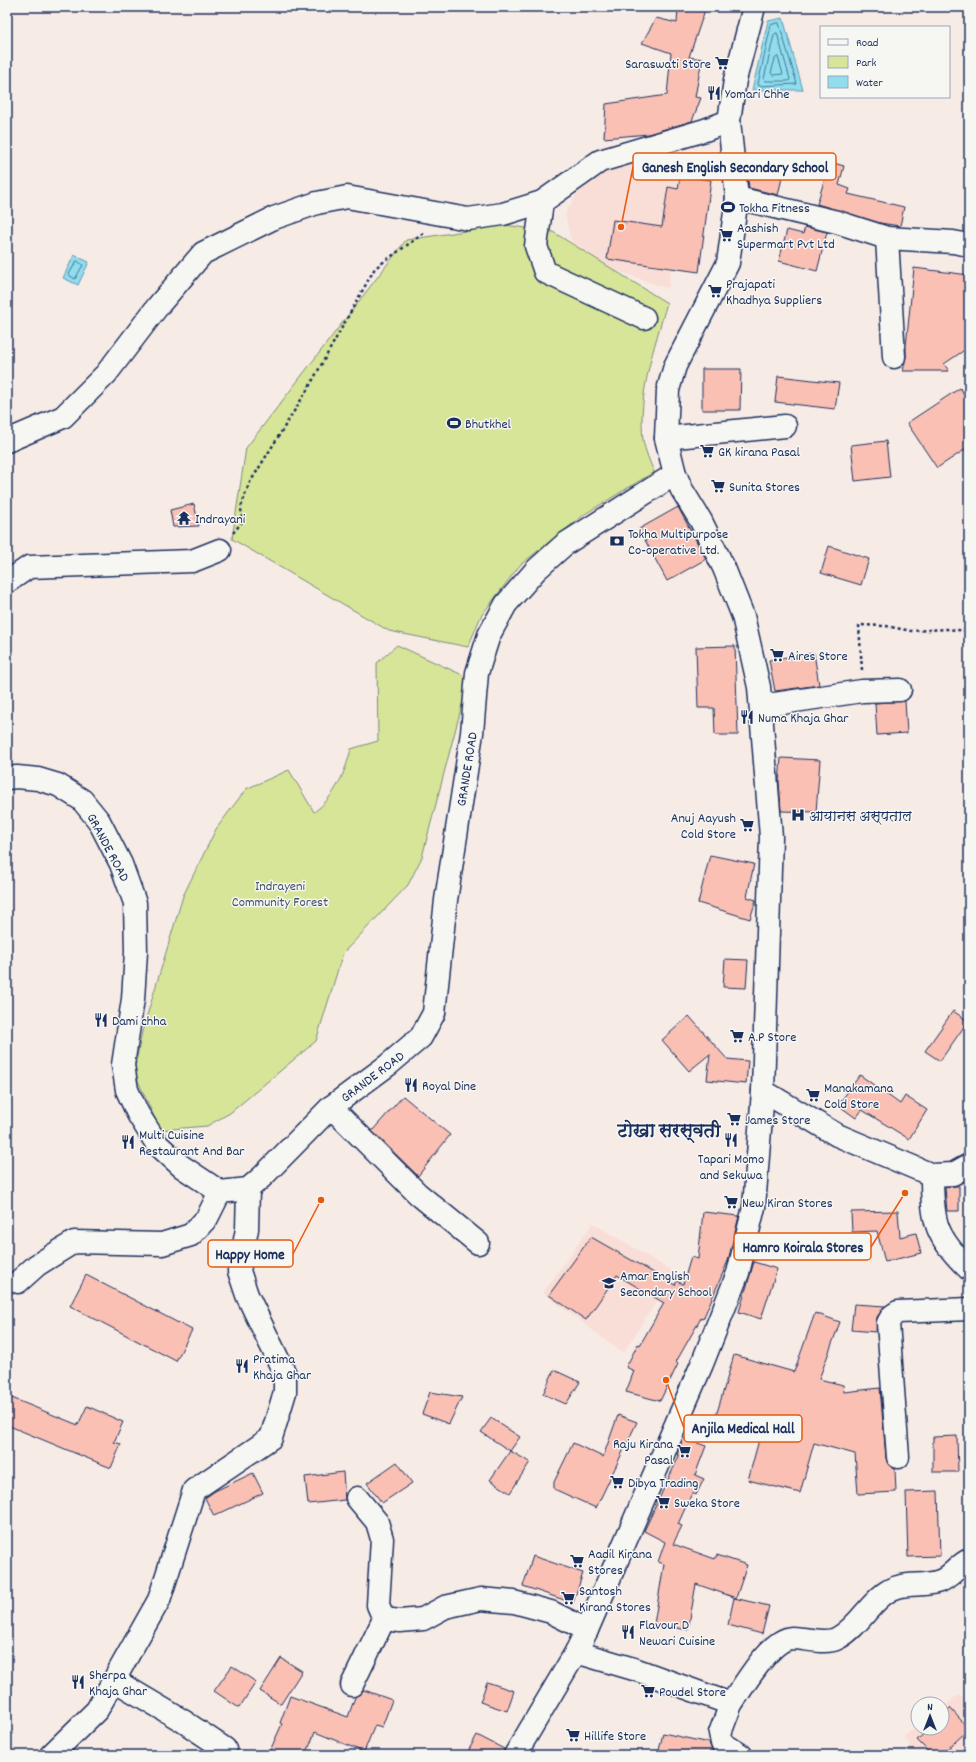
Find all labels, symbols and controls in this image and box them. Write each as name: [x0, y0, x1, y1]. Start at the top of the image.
legend: [820, 26, 950, 98]
text: Road: [856, 35, 878, 52]
place label: Saraswati Store: [625, 55, 711, 75]
supermarket icon: Saraswati Store: [714, 55, 730, 71]
text: Park: [856, 55, 877, 72]
text: Water: [856, 75, 883, 92]
restaurant icon: Yomari Chhe: [706, 85, 722, 101]
place label: Yomari Chhe: [725, 85, 789, 105]
callout: Ganesh English Secondary School: [633, 153, 836, 180]
text: Ganesh English Secondary School: [642, 158, 829, 180]
sports icon: Tokha Fitness: [720, 199, 736, 215]
place label: Tokha Fitness: [739, 199, 810, 219]
place label: Aashish Supermart Pvt Ltd: [737, 219, 835, 255]
supermarket icon: Aashish Supermart Pvt Ltd: [718, 227, 734, 243]
place label: Prajapati Khadhya Suppliers: [726, 275, 822, 311]
supermarket icon: Prajapati Khadhya Suppliers: [707, 283, 723, 299]
sports icon: Bhutkhel: [446, 415, 462, 431]
place label: Bhutkhel: [465, 415, 512, 435]
supermarket icon: GK kirana Pasal: [699, 443, 715, 459]
place label: GK kirana Pasal: [718, 443, 800, 463]
supermarket icon: Sunita Stores: [710, 478, 726, 494]
place label: Sunita Stores: [729, 478, 800, 498]
temple icon: Indrayani: [176, 510, 192, 526]
place label: Indrayani: [195, 510, 246, 530]
place label: Tokha Multipurpose Co-operative Ltd.: [628, 525, 728, 561]
bank icon: Tokha Multipurpose Co-operative Ltd.: [609, 533, 625, 549]
supermarket icon: Aires Store: [769, 647, 785, 663]
place label: Aires Store: [788, 647, 848, 667]
restaurant icon: Numa Khaja Ghar: [739, 709, 755, 725]
place label: Numa Khaja Ghar: [758, 709, 849, 729]
street label: GRANDE ROAD: [452, 731, 484, 808]
hospital icon: आयानस अस्पताल: [790, 807, 806, 823]
place label: आयानस अस्पताल: [809, 807, 912, 827]
place label: Anuj Aayush Cold Store: [671, 809, 736, 845]
street label: GRANDE ROAD: [81, 810, 134, 886]
supermarket icon: Anuj Aayush Cold Store: [739, 817, 755, 833]
park label: Indrayeni Community Forest: [232, 877, 328, 913]
restaurant icon: Dami chha: [93, 1012, 109, 1028]
place label: Dami chha: [112, 1012, 167, 1032]
supermarket icon: A.P Store: [729, 1028, 745, 1044]
place label: A.P Store: [748, 1028, 796, 1048]
street label: GRANDE ROAD: [337, 1047, 409, 1108]
restaurant icon: Royal Dine: [403, 1077, 419, 1093]
place label: Royal Dine: [422, 1077, 476, 1097]
place label: Manakamana Cold Store: [824, 1079, 894, 1115]
supermarket icon: Manakamana Cold Store: [805, 1087, 821, 1103]
supermarket icon: James Store: [726, 1111, 742, 1127]
place label: James Store: [745, 1111, 810, 1131]
district label: टोखा सरस्वती: [617, 1119, 721, 1145]
place label: Multi Cuisine Restaurant And Bar: [139, 1126, 245, 1162]
restaurant icon: Tapari Momo and Sekuwa: [723, 1132, 739, 1148]
restaurant icon: Multi Cuisine Restaurant And Bar: [120, 1134, 136, 1150]
place label: Tapari Momo and Sekuwa: [698, 1150, 764, 1186]
supermarket icon: New Kiran Stores: [723, 1194, 739, 1210]
place label: New Kiran Stores: [742, 1194, 833, 1214]
callout: Hamro Koirala Stores: [734, 1233, 871, 1260]
text: Hamro Koirala Stores: [743, 1238, 864, 1260]
callout: Happy Home: [208, 1240, 293, 1267]
text: Happy Home: [215, 1245, 285, 1267]
place label: Amar English Secondary School: [620, 1267, 713, 1303]
school or university icon: Amar English Secondary School: [601, 1275, 617, 1291]
place label: Pratima Khaja Ghar: [253, 1350, 312, 1386]
restaurant icon: Pratima Khaja Ghar: [234, 1358, 250, 1374]
callout: Anjila Medical Hall: [684, 1415, 802, 1442]
text: Anjila Medical Hall: [692, 1419, 795, 1441]
place label: Raju Kirana Pasal: [613, 1435, 674, 1471]
supermarket icon: Raju Kirana Pasal: [676, 1443, 692, 1459]
supermarket icon: Dibya Trading: [609, 1474, 625, 1490]
place label: Dibya Trading: [628, 1474, 698, 1494]
supermarket icon: Sweka Store: [655, 1494, 671, 1510]
place label: Sweka Store: [674, 1494, 740, 1514]
place label: Aadil Kirana Stores: [588, 1545, 652, 1581]
supermarket icon: Aadil Kirana Stores: [569, 1553, 585, 1569]
place label: Santosh Kirana Stores: [579, 1582, 651, 1618]
supermarket icon: Santosh Kirana Stores: [560, 1590, 576, 1606]
place label: Flavour D Newari Cuisine: [639, 1616, 715, 1652]
restaurant icon: Flavour D Newari Cuisine: [620, 1624, 636, 1640]
place label: Sherpa Khaja Ghar: [89, 1666, 148, 1702]
restaurant icon: Sherpa Khaja Ghar: [70, 1674, 86, 1690]
supermarket icon: Poudel Store: [640, 1683, 656, 1699]
place label: Poudel Store: [659, 1683, 726, 1703]
north arrow: [910, 1696, 950, 1736]
text: N: [927, 1700, 933, 1716]
supermarket icon: Hillife Store: [565, 1727, 581, 1743]
place label: Hillife Store: [584, 1727, 646, 1747]

